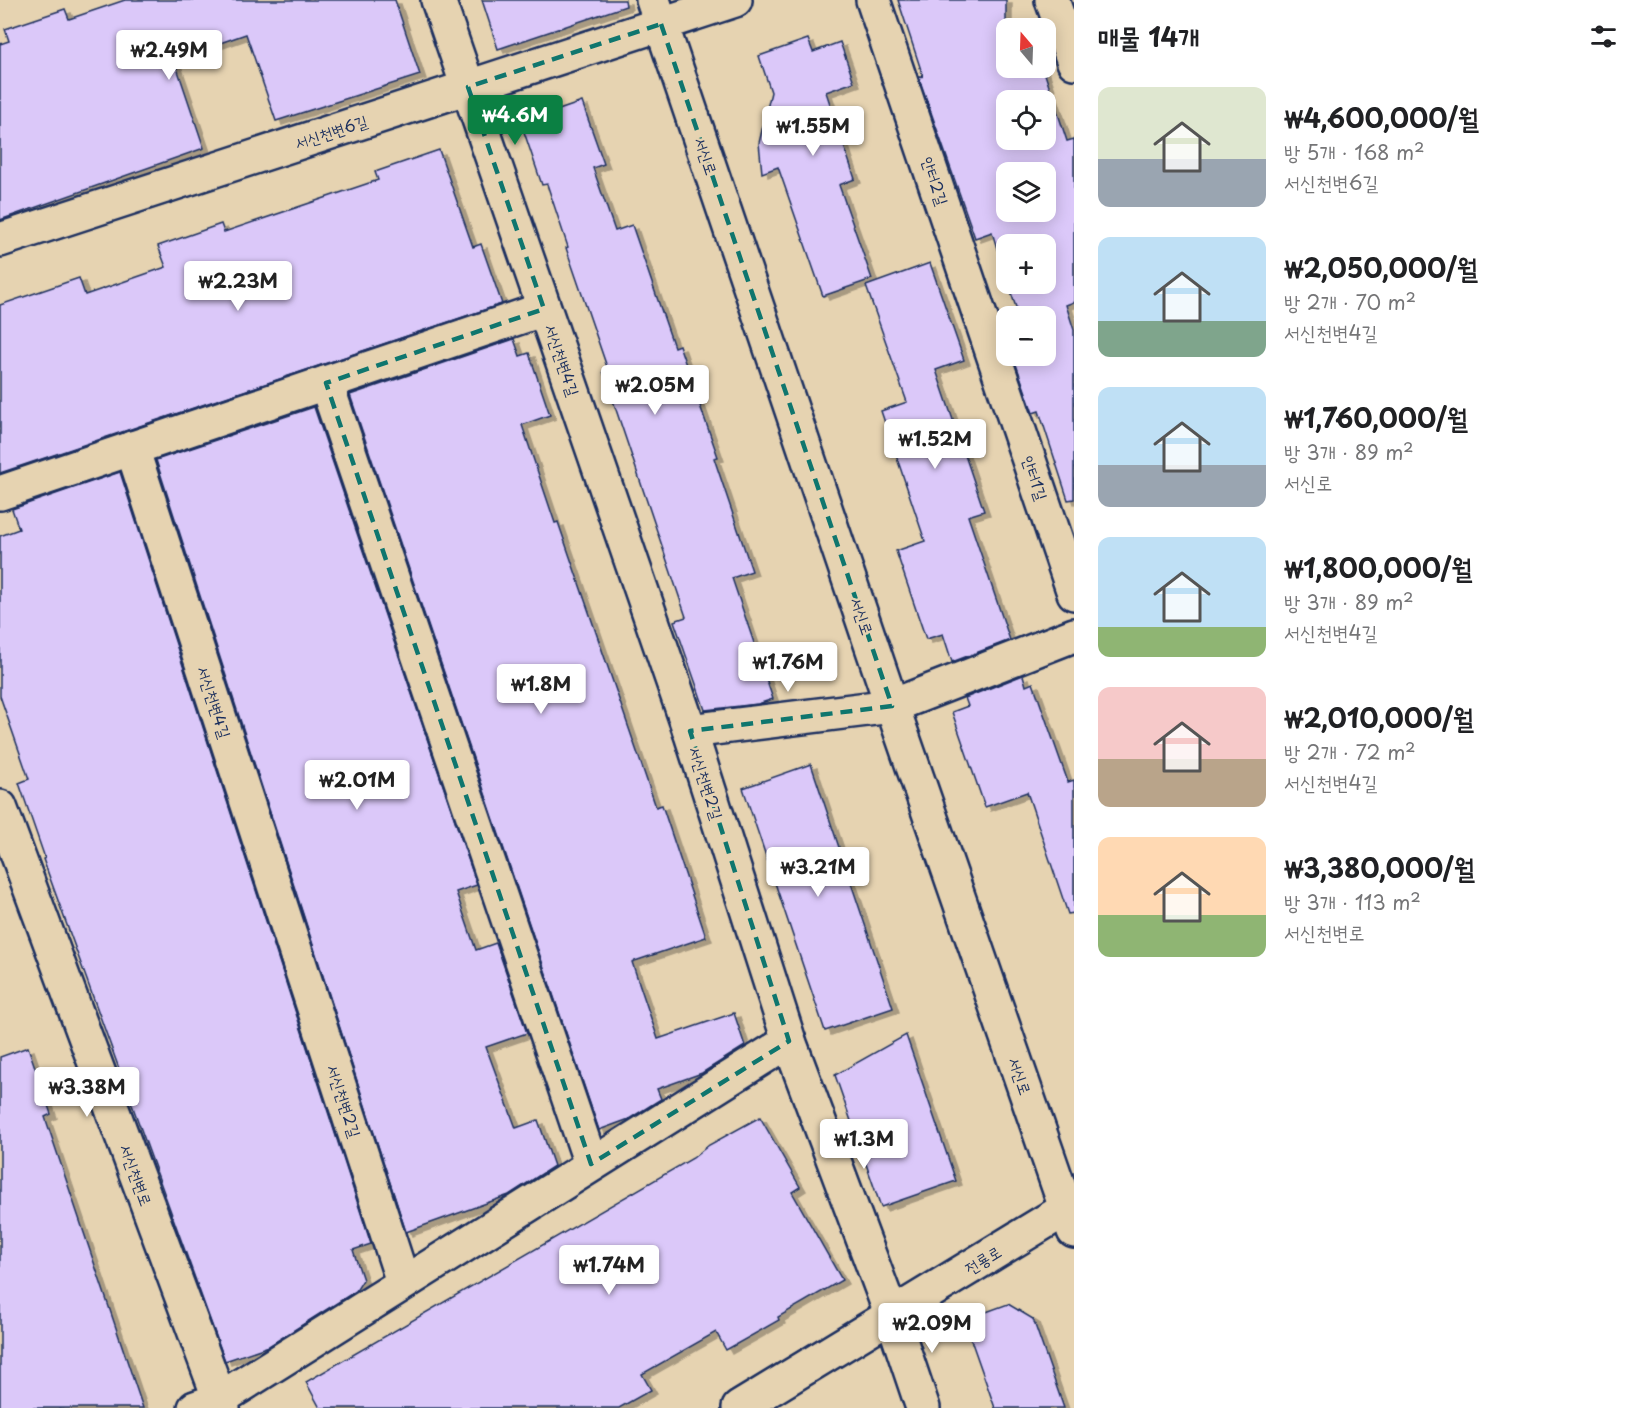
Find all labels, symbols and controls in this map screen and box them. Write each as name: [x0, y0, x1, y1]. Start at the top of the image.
text: 매물 14개: [1098, 17, 1199, 56]
north arrow: [996, 18, 1056, 78]
map controls: [996, 18, 1056, 366]
icon: filters: [1587, 20, 1620, 53]
pin: ₩2.49M: [120, 30, 218, 81]
text: ₩2.49M: [130, 34, 208, 64]
button: locate: [996, 90, 1056, 150]
pin: ₩4.6M: [473, 95, 557, 146]
text: ₩4,600,000/월: [1284, 98, 1479, 137]
text: ₩4.6M: [482, 99, 548, 129]
pin: ₩1.55M: [764, 106, 862, 157]
street label: 서신천변6길: [291, 108, 370, 154]
text: ₩1.55M: [776, 110, 850, 140]
icon: home: [1146, 111, 1218, 183]
street label: 서신로: [689, 134, 725, 178]
text: 방 5개 · 168 m²: [1284, 137, 1425, 167]
street label: 안터2길: [916, 153, 955, 208]
button: layers: [996, 162, 1056, 222]
text: 서신천변6길: [1284, 167, 1379, 197]
button: +: [996, 234, 1056, 294]
text: ₩2,050,000/월: [1284, 248, 1478, 287]
pin: ₩2.23M: [189, 261, 287, 312]
icon: home: [1146, 261, 1218, 333]
text: ₩2.23M: [198, 265, 278, 295]
text: 방 2개 · 70 m²: [1284, 287, 1416, 317]
button: −: [996, 306, 1056, 366]
text: 서신천변4길: [1284, 317, 1378, 347]
street label: 서신천변4길: [539, 320, 587, 399]
pin: ₩2.05M: [606, 365, 704, 416]
text: ₩2.05M: [615, 369, 695, 399]
text: ₩1,760,000/월: [1284, 398, 1468, 437]
icon: home: [1146, 411, 1218, 483]
pin: ₩1.52M: [886, 419, 984, 470]
text: ₩1.52M: [898, 423, 972, 453]
text: 방 3개 · 89 m²: [1284, 437, 1414, 467]
street label: 안터1길: [1017, 452, 1055, 503]
text: 서신로: [1284, 467, 1332, 497]
text: ₩1,800,000/월: [1284, 548, 1472, 587]
icon: home: [1146, 561, 1218, 633]
text: 방 3개 · 89 m²: [1284, 587, 1414, 617]
street label: 서신로: [845, 594, 881, 638]
text: 서신천변4길: [1284, 617, 1378, 647]
pin: ₩1.76M: [739, 642, 837, 693]
text: ₩1.76M: [752, 646, 824, 676]
street label: 서신천변4길: [192, 662, 238, 741]
pin: ₩1.8M: [499, 664, 583, 715]
text: ₩1.8M: [511, 668, 571, 698]
text: ₩2,010,000/월: [1284, 698, 1474, 737]
icon: home: [1146, 711, 1218, 783]
text: 방 2개 · 72 m²: [1284, 737, 1416, 767]
street label: 서신천변2길: [684, 743, 730, 823]
pin: ₩2.01M: [308, 760, 406, 811]
text: ₩2.01M: [319, 764, 395, 794]
text: 서신천변4길: [1284, 767, 1378, 797]
pin: ₩3.21M: [769, 847, 867, 898]
text: ₩3,380,000/월: [1284, 848, 1475, 887]
text: ₩3.21M: [780, 851, 856, 881]
icon: home: [1146, 861, 1218, 933]
text: 방 3개 · 113 m²: [1284, 887, 1421, 917]
text: 서신천변로: [1284, 917, 1364, 947]
street label: 서신로: [1003, 1054, 1039, 1098]
street label: 서신천변2길: [322, 1061, 368, 1141]
pin: ₩3.38M: [38, 1067, 136, 1118]
text: ₩3.38M: [48, 1071, 126, 1101]
pin: ₩1.3M: [822, 1119, 906, 1170]
text: ₩1.3M: [834, 1123, 894, 1153]
street label: 서신천변로: [115, 1140, 159, 1209]
street label: 전룡로: [960, 1239, 1005, 1280]
pin: ₩1.74M: [560, 1245, 658, 1296]
text: ₩1.74M: [573, 1249, 645, 1279]
pin: ₩2.09M: [883, 1303, 981, 1354]
text: ₩2.09M: [892, 1307, 972, 1337]

